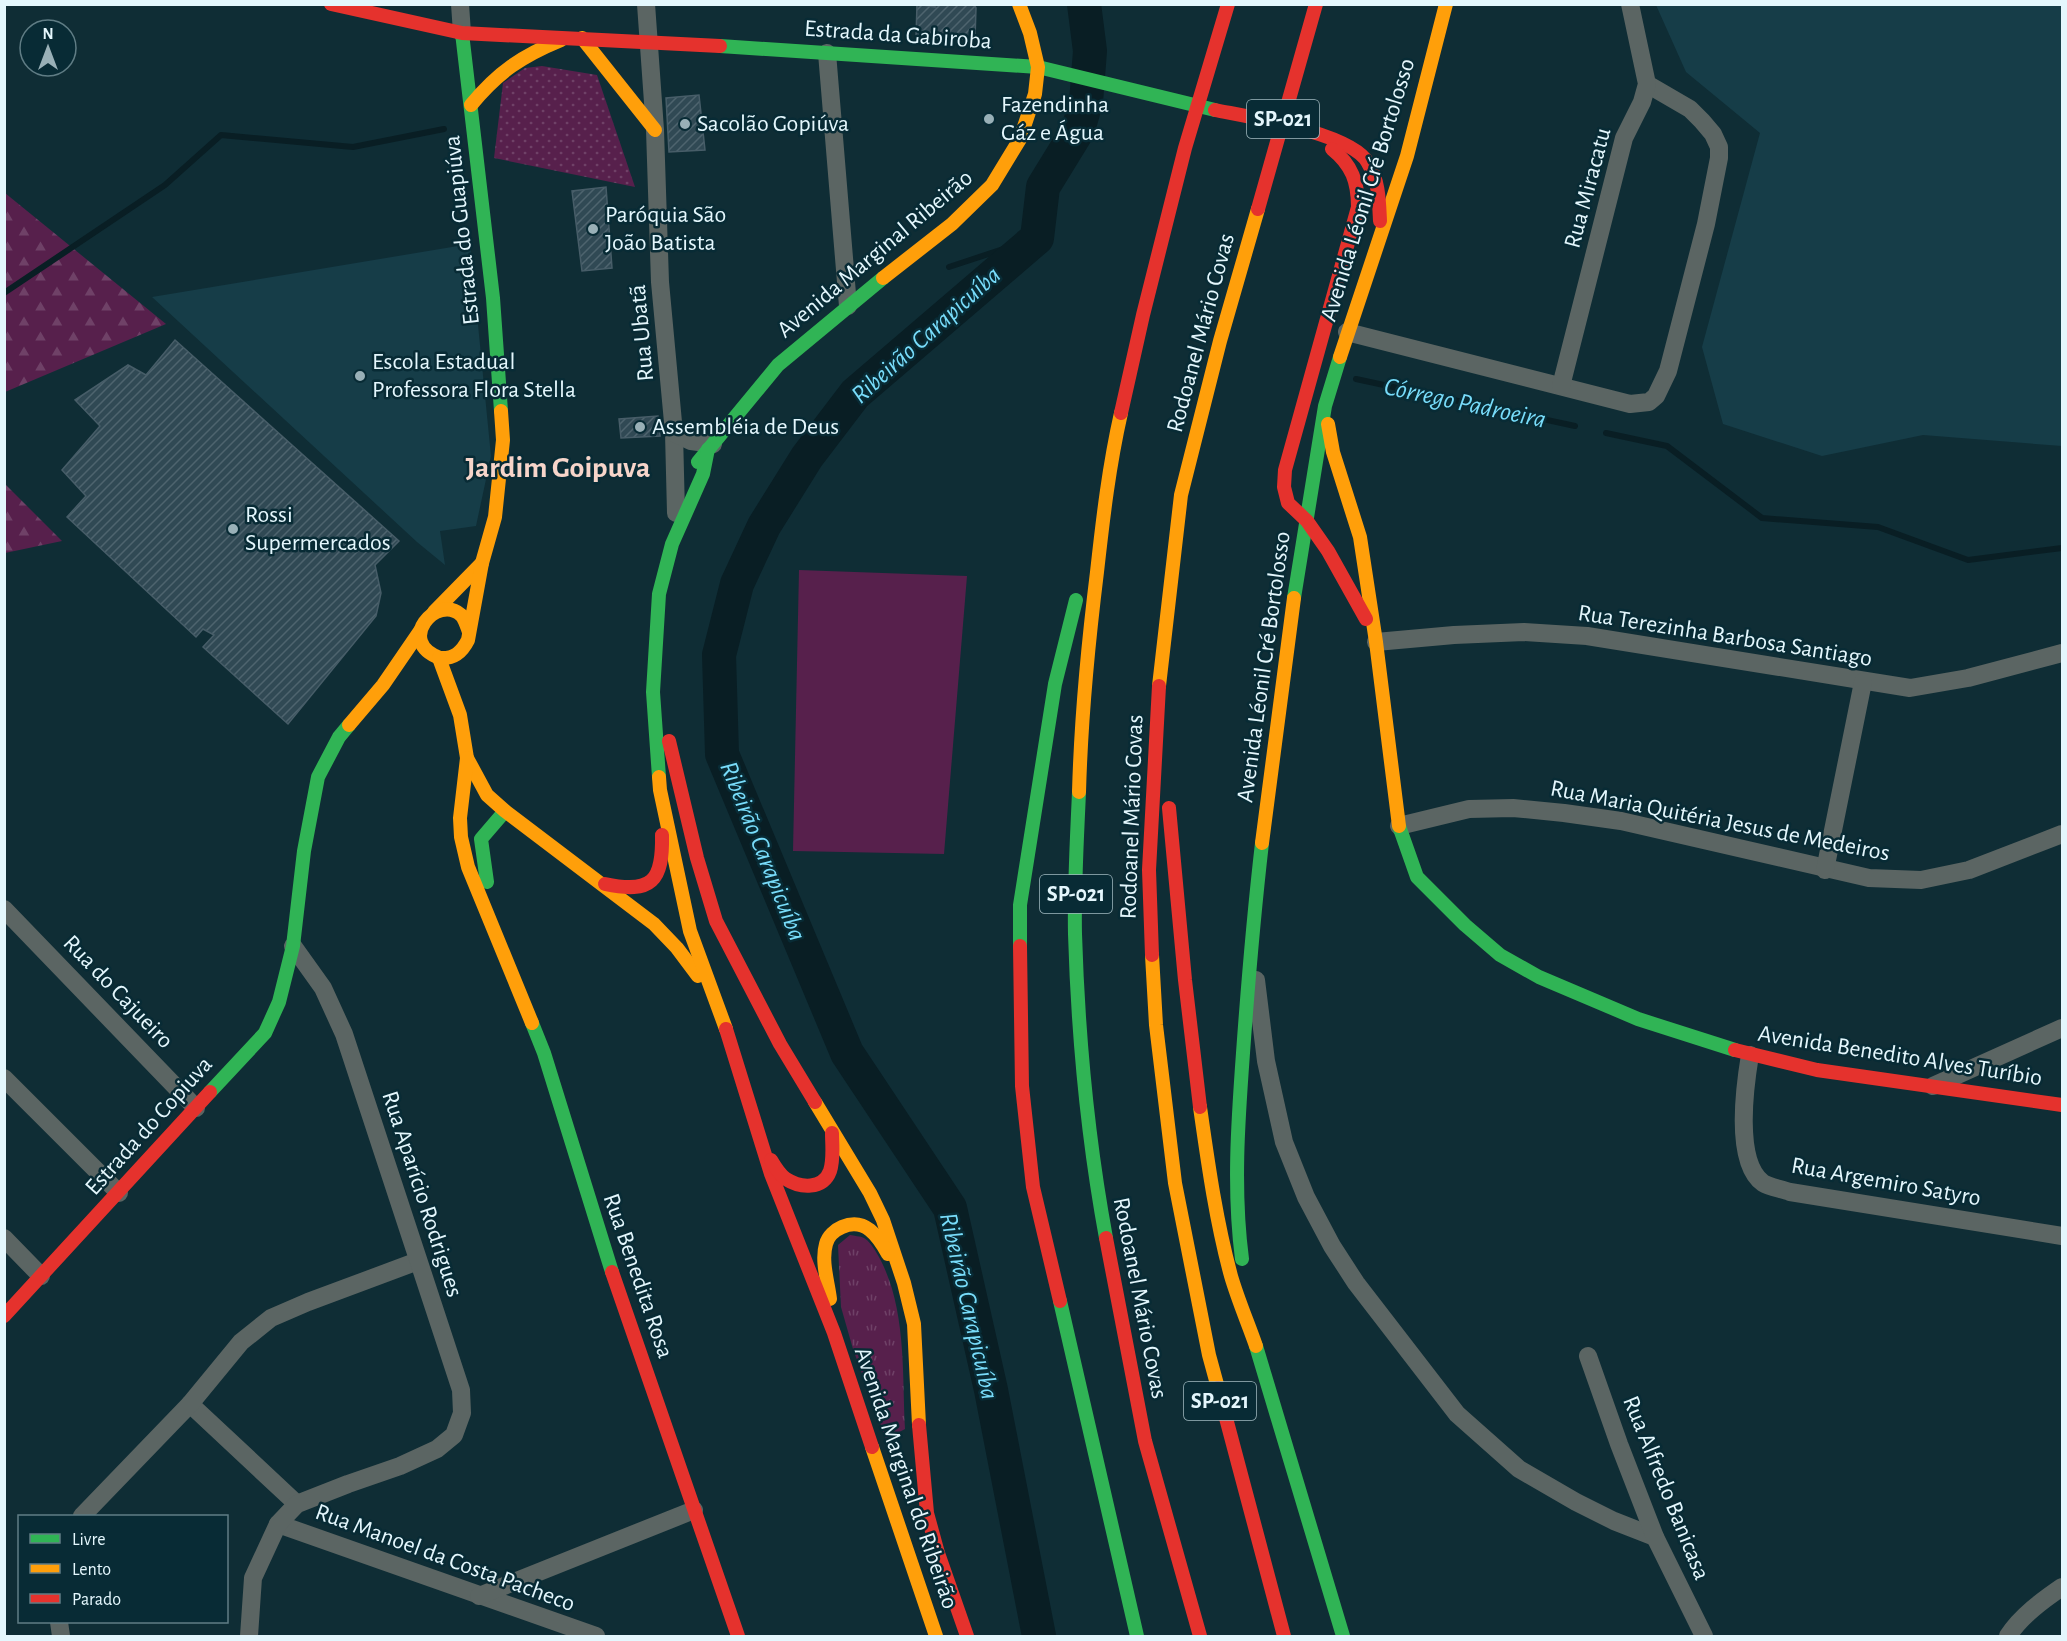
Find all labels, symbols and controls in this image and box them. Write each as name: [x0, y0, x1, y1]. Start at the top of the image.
street label: Estrada da Gabiroba: [803, 16, 993, 54]
north arrow: [18, 18, 78, 78]
text: N: [42, 26, 54, 42]
street label: Avenida Léonil Cré Bortolosso: [1317, 56, 1419, 324]
place label: Fazendinha Gáz e Água: [1001, 93, 1109, 145]
road number: SP-021: [1247, 100, 1319, 138]
place label: Sacolão Gopiúva: [697, 112, 849, 136]
marker: Fazendinha Gáz e Água: [982, 112, 996, 126]
marker: Sacolão Gopiúva: [678, 117, 692, 131]
street label: Rua Miracatu: [1560, 125, 1616, 251]
street label: Estrada do Guapiúva: [440, 134, 484, 326]
street label: Avenida Marginal Ribeirão: [773, 165, 977, 343]
place label: Paróquia São João Batista: [605, 203, 726, 255]
marker: Paróquia São João Batista: [586, 222, 600, 236]
street label: Rodoanel Mário Covas: [1163, 231, 1239, 435]
water label: Ribeirão Carapicuíba: [846, 261, 1006, 409]
street label: Rua Ubatã: [626, 283, 658, 383]
place label: Escola Estadual Professora Flora Stella: [372, 350, 576, 402]
marker: Escola Estadual Professora Flora Stella: [353, 369, 367, 383]
water label: Córrego Padroeira: [1382, 373, 1548, 433]
place label: Assembléia de Deus: [652, 415, 839, 439]
marker: Assembléia de Deus: [633, 420, 647, 434]
district label: Jardim Goipuva: [466, 453, 650, 483]
place label: Rossi Supermercados: [245, 503, 391, 555]
marker: Rossi Supermercados: [226, 522, 240, 536]
street label: Avenida Léonil Cré Bortolosso: [1233, 530, 1295, 804]
street label: Rua Terezinha Barbosa Santiago: [1576, 601, 1874, 671]
street label: Rodoanel Mário Covas: [1116, 714, 1148, 920]
water label: Ribeirão Carapicuíba: [715, 758, 811, 944]
street label: Rua Maria Quitéria Jesus de Medeiros: [1548, 776, 1892, 866]
road number: SP-021: [1040, 875, 1112, 913]
street label: Rua do Cajueiro: [58, 931, 178, 1053]
street label: Avenida Benedito Alves Turíbio: [1756, 1022, 2044, 1090]
street label: Estrada do Copiuva: [81, 1052, 217, 1200]
street label: Rua Aparício Rodrigues: [377, 1088, 467, 1300]
street label: Rua Argemiro Satyro: [1789, 1154, 1983, 1210]
street label: Rua Benedita Rosa: [599, 1191, 677, 1361]
street label: Rodoanel Mário Covas: [1109, 1195, 1171, 1401]
water label: Ribeirão Carapicuíba: [935, 1210, 1003, 1402]
street label: Avenida Marginal do Ribeirão: [850, 1344, 962, 1612]
road number: SP-021: [1184, 1382, 1256, 1420]
street label: Rua Alfredo Banicasa: [1618, 1393, 1714, 1583]
street label: Rua Manoel da Costa Pacheco: [312, 1500, 578, 1616]
legend: [18, 1515, 228, 1623]
text: Livre: [72, 1531, 106, 1549]
text: Lento: [72, 1561, 111, 1579]
text: Parado: [72, 1591, 121, 1609]

